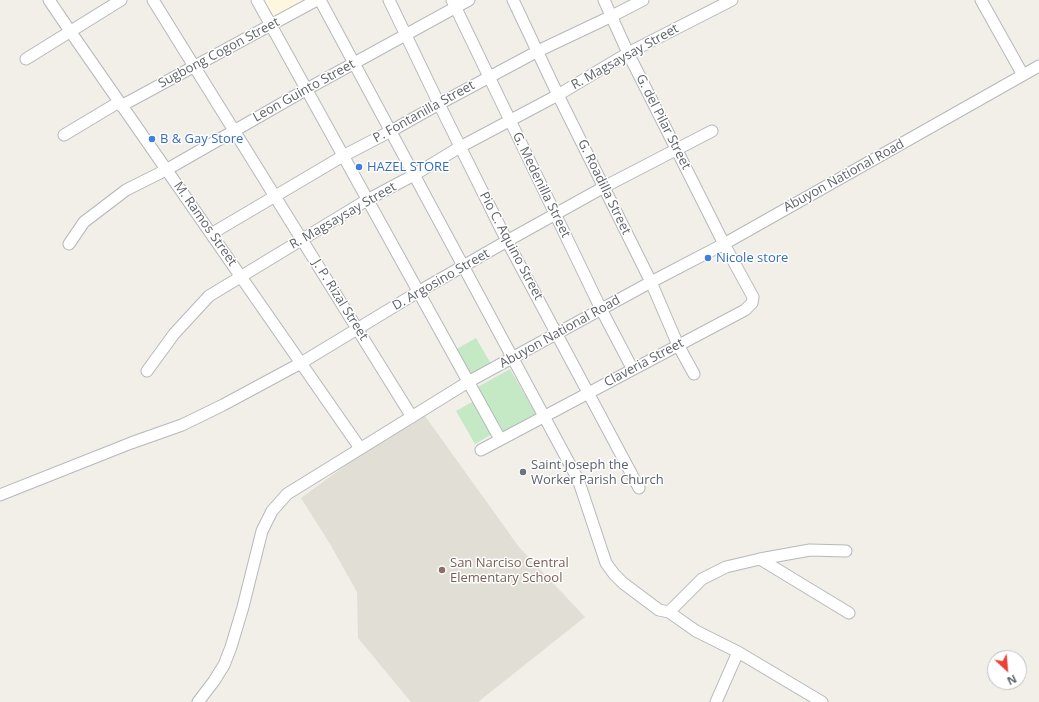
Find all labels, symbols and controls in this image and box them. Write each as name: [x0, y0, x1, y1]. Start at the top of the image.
street label: Sugbong Cogon Street: [156, 14, 282, 92]
street label: R. Magsaysay Street: [569, 21, 681, 93]
street label: Leon Guinto Street: [250, 57, 358, 125]
street label: G. del Pilar Street: [632, 72, 694, 172]
street label: P. Fontanilla Street: [370, 78, 478, 146]
street label: G. Medenilla Street: [509, 130, 573, 240]
place label: B & Gay Store: [160, 131, 243, 147]
marker: B & Gay Store: [147, 134, 157, 144]
street label: Abuyon National Road: [781, 136, 907, 216]
street label: G. Roadilla Street: [574, 137, 634, 237]
place label: HAZEL STORE: [367, 159, 449, 175]
marker: HAZEL STORE: [354, 162, 364, 172]
street label: M. Ramos Street: [170, 179, 240, 269]
street label: R. Magsaysay Street: [287, 179, 399, 253]
street label: Pio C. Aquino Street: [476, 189, 546, 303]
street label: D. Argosino Street: [390, 246, 492, 314]
place label: Nicole store: [716, 250, 788, 266]
marker: Nicole store: [703, 253, 713, 263]
street label: J. P. Rizal Street: [309, 257, 371, 343]
street label: Abuyon National Road: [497, 292, 623, 372]
street label: Claveria Street: [601, 335, 687, 391]
place label: Saint Joseph the Worker Parish Church: [531, 457, 664, 488]
marker: Saint Joseph the Worker Parish Church: [518, 467, 528, 477]
place label: San Narciso Central Elementary School: [450, 555, 569, 586]
marker: San Narciso Central Elementary School: [437, 565, 447, 575]
north arrow: [987, 650, 1027, 690]
text: N: [1005, 672, 1019, 689]

